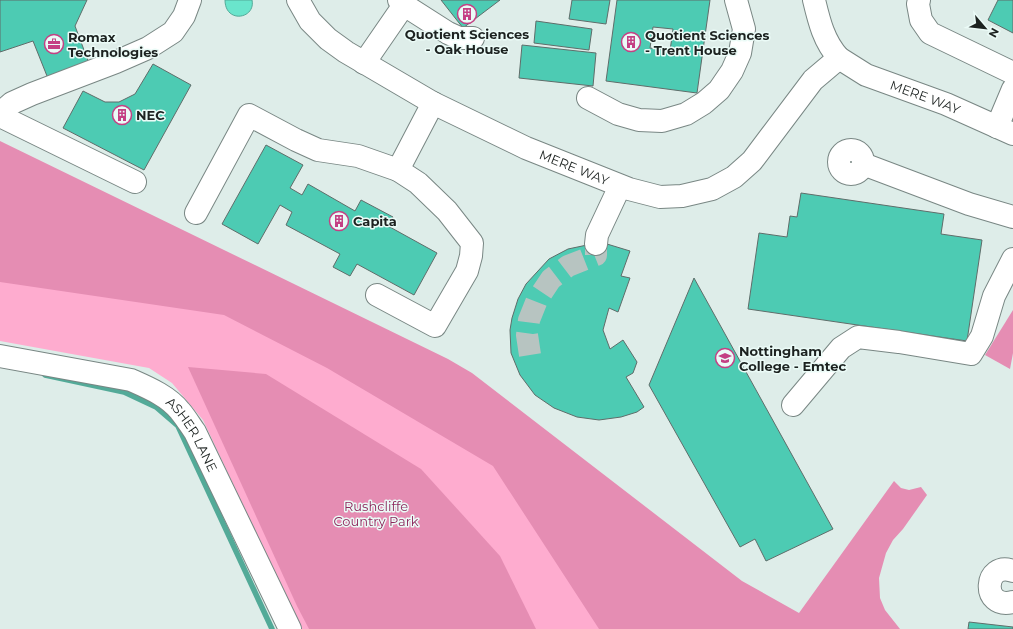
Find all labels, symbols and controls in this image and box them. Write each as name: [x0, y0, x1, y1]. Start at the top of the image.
building icon: Quotient Sciences - Oak House: [456, 3, 478, 25]
north arrow: [965, 8, 1005, 48]
text: N: [986, 25, 1002, 40]
place label: Quotient Sciences - Oak House: [405, 26, 529, 57]
place label: Quotient Sciences - Trent House: [645, 27, 769, 58]
place label: Romax Technologies: [68, 29, 158, 60]
building icon: Quotient Sciences - Trent House: [620, 31, 642, 53]
office icon: Romax Technologies: [43, 33, 65, 55]
street label: MERE WAY: [888, 76, 963, 118]
building icon: NEC: [111, 104, 133, 126]
place label: NEC: [136, 107, 165, 123]
street label: MERE WAY: [537, 146, 612, 189]
building icon: Capita: [328, 210, 350, 232]
place label: Capita: [353, 213, 397, 229]
place label: Nottingham College - Emtec: [739, 343, 846, 374]
school or university icon: Nottingham College - Emtec: [714, 347, 736, 369]
street label: ASHER LANE: [163, 393, 221, 475]
park label: Rushcliffe Country Park: [333, 498, 419, 529]

